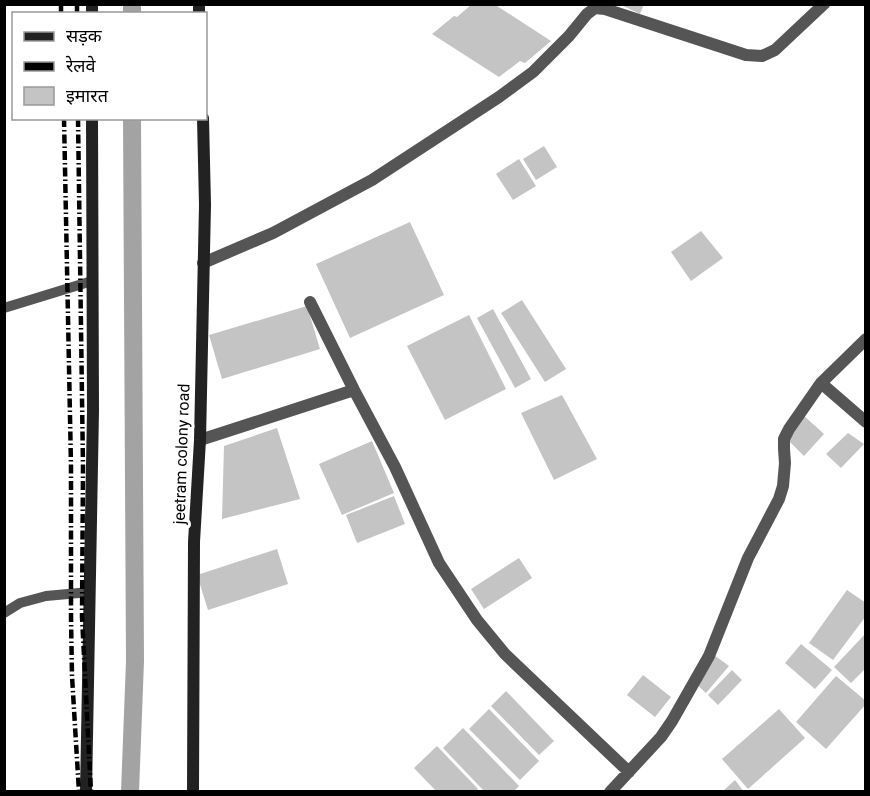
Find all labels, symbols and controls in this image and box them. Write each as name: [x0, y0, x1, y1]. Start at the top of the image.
legend: [12, 12, 207, 120]
text: सड़क: [66, 25, 103, 46]
text: रेलवे: [65, 55, 97, 76]
text: इमारत: [66, 85, 109, 106]
street label: jeetram colony road: [170, 383, 193, 526]

